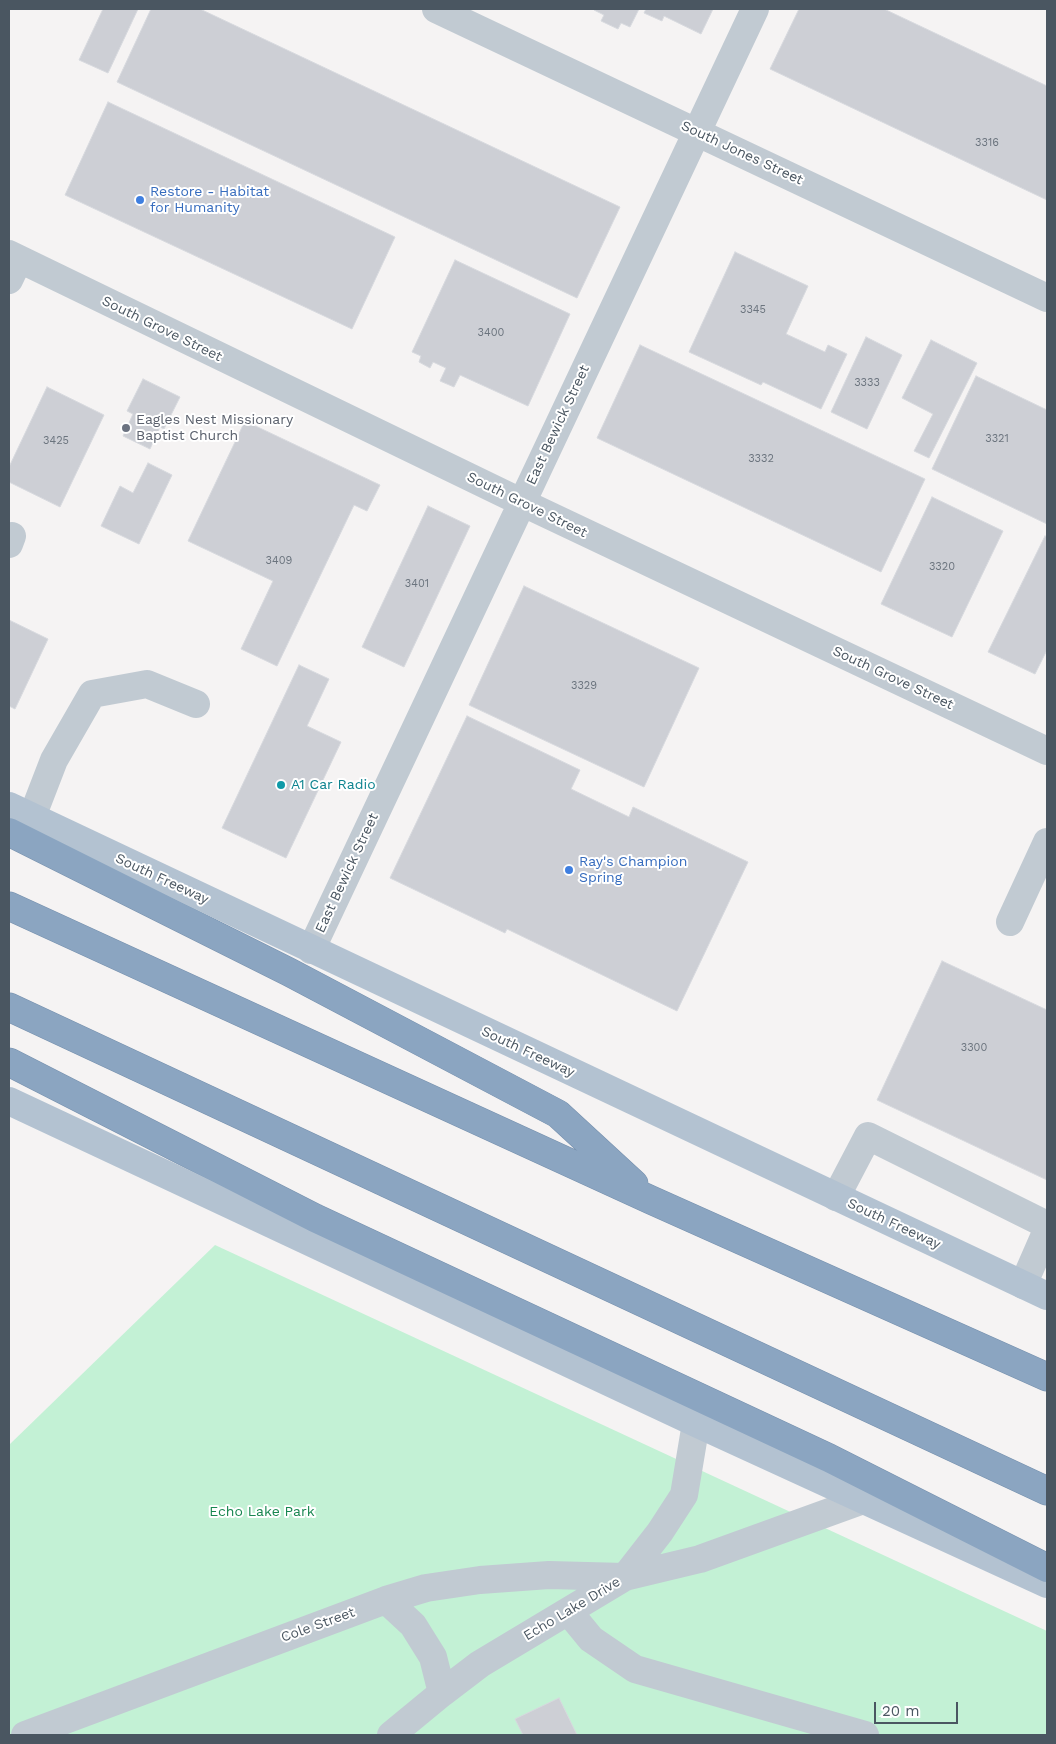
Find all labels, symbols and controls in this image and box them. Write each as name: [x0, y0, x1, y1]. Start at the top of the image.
street label: South Jones Street: [678, 117, 806, 189]
house number: 3316: [975, 136, 999, 150]
place label: Restore - Habitat for Humanity: [150, 184, 269, 216]
marker: Restore - Habitat for Humanity: [134, 194, 146, 206]
street label: South Grove Street: [99, 293, 225, 365]
house number: 3345: [740, 303, 766, 317]
house number: 3400: [478, 326, 504, 340]
street label: East Bewick Street: [523, 363, 593, 487]
house number: 3333: [854, 376, 880, 390]
place label: Eagles Nest Missionary Baptist Church: [136, 412, 293, 444]
marker: Eagles Nest Missionary Baptist Church: [120, 422, 132, 434]
house number: 3321: [985, 432, 1009, 446]
house number: 3425: [43, 434, 69, 448]
house number: 3332: [748, 452, 774, 466]
street label: South Grove Street: [464, 469, 590, 541]
house number: 3409: [266, 554, 292, 568]
house number: 3320: [929, 560, 955, 574]
house number: 3401: [405, 577, 429, 591]
street label: South Grove Street: [830, 643, 956, 713]
house number: 3329: [571, 679, 597, 693]
place label: A1 Car Radio: [291, 777, 376, 793]
marker: A1 Car Radio: [275, 779, 287, 791]
street label: East Bewick Street: [312, 811, 382, 935]
street label: South Freeway: [113, 850, 211, 908]
place label: Ray's Champion Spring: [579, 854, 687, 886]
marker: Ray's Champion Spring: [563, 864, 575, 876]
street label: South Freeway: [479, 1023, 577, 1081]
house number: 3300: [961, 1041, 987, 1055]
street label: South Freeway: [845, 1195, 943, 1253]
park label: Echo Lake Park: [209, 1504, 315, 1520]
street label: Echo Lake Drive: [521, 1573, 623, 1645]
street label: Cole Street: [279, 1604, 357, 1646]
scale bar: [876, 1692, 960, 1724]
text: 20 m: [882, 1702, 920, 1720]

